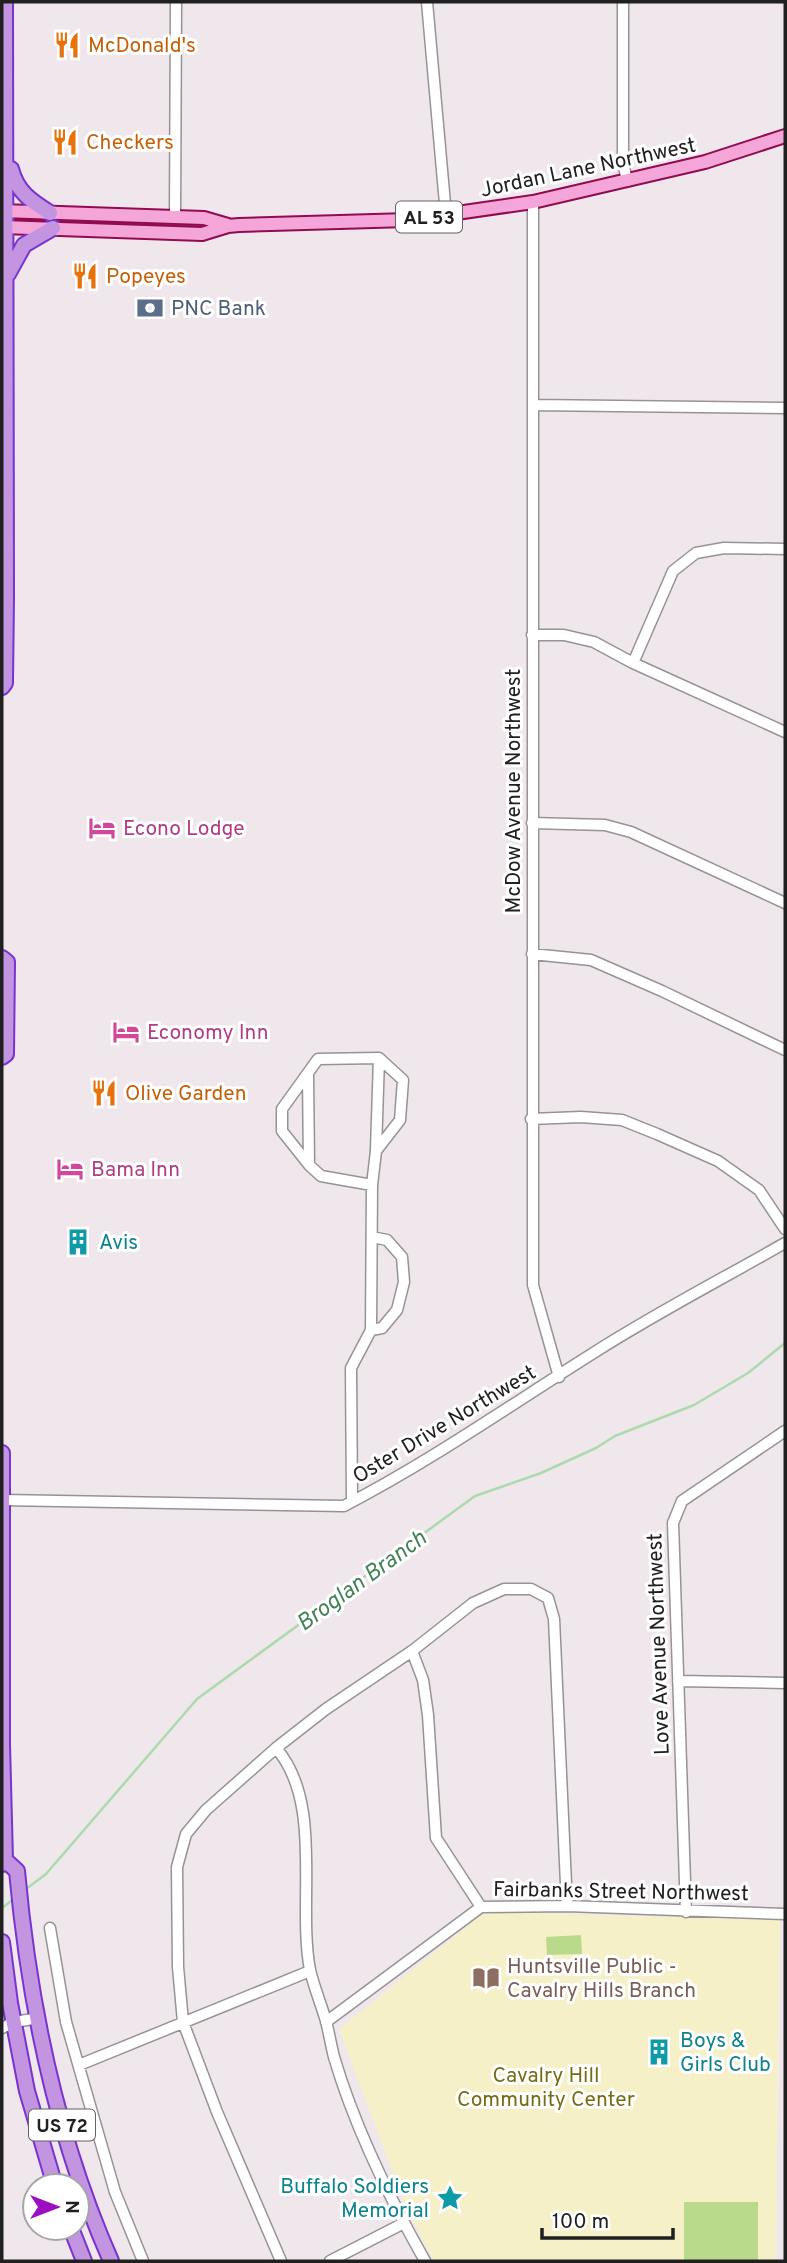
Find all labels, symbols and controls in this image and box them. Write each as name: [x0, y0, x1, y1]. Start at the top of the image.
restaurant icon: McDonald's: [52, 30, 82, 60]
place label: McDonald's: [88, 33, 196, 60]
restaurant icon: Checkers: [50, 127, 80, 157]
place label: Checkers: [86, 130, 174, 157]
street label: Jordan Lane Northwest: [478, 132, 699, 205]
road number: AL 53: [396, 202, 462, 232]
restaurant icon: Popeyes: [70, 261, 100, 291]
place label: Popeyes: [106, 264, 186, 291]
bank icon: PNC Bank: [135, 293, 165, 323]
place label: PNC Bank: [171, 296, 266, 323]
street label: McDow Avenue Northwest: [501, 669, 528, 913]
hotel icon: Econo Lodge: [87, 813, 117, 843]
place label: Econo Lodge: [123, 816, 245, 843]
hotel icon: Economy Inn: [111, 1017, 141, 1047]
place label: Economy Inn: [147, 1020, 269, 1047]
restaurant icon: Olive Garden: [89, 1078, 119, 1108]
place label: Olive Garden: [125, 1081, 247, 1108]
hotel icon: Bama Inn: [55, 1154, 85, 1184]
place label: Bama Inn: [91, 1157, 180, 1184]
building icon: Avis: [63, 1227, 93, 1257]
place label: Avis: [99, 1230, 138, 1257]
street label: Oster Drive Northwest: [348, 1360, 541, 1491]
water label: Broglan Branch: [292, 1525, 434, 1639]
street label: Love Avenue Northwest: [642, 1532, 677, 1755]
street label: Fairbanks Street Northwest: [493, 1877, 749, 1908]
place label: Huntsville Public - Cavalry Hills Branch: [507, 1954, 696, 2005]
library icon: Huntsville Public - Cavalry Hills Branch: [471, 1963, 501, 1993]
place label: Boys & Girls Club: [680, 2028, 771, 2079]
building icon: Boys & Girls Club: [644, 2037, 674, 2067]
park label: Cavalry Hill Community Center: [457, 2063, 635, 2114]
road number: US 72: [29, 2110, 95, 2140]
north arrow: [21, 2172, 91, 2242]
place label: Buffalo Soldiers Memorial: [280, 2174, 429, 2225]
place icon: Buffalo Soldiers Memorial: [435, 2183, 465, 2213]
scale bar: [542, 2196, 673, 2240]
text: N: [59, 2200, 83, 2214]
text: 100 m: [552, 2209, 609, 2236]

